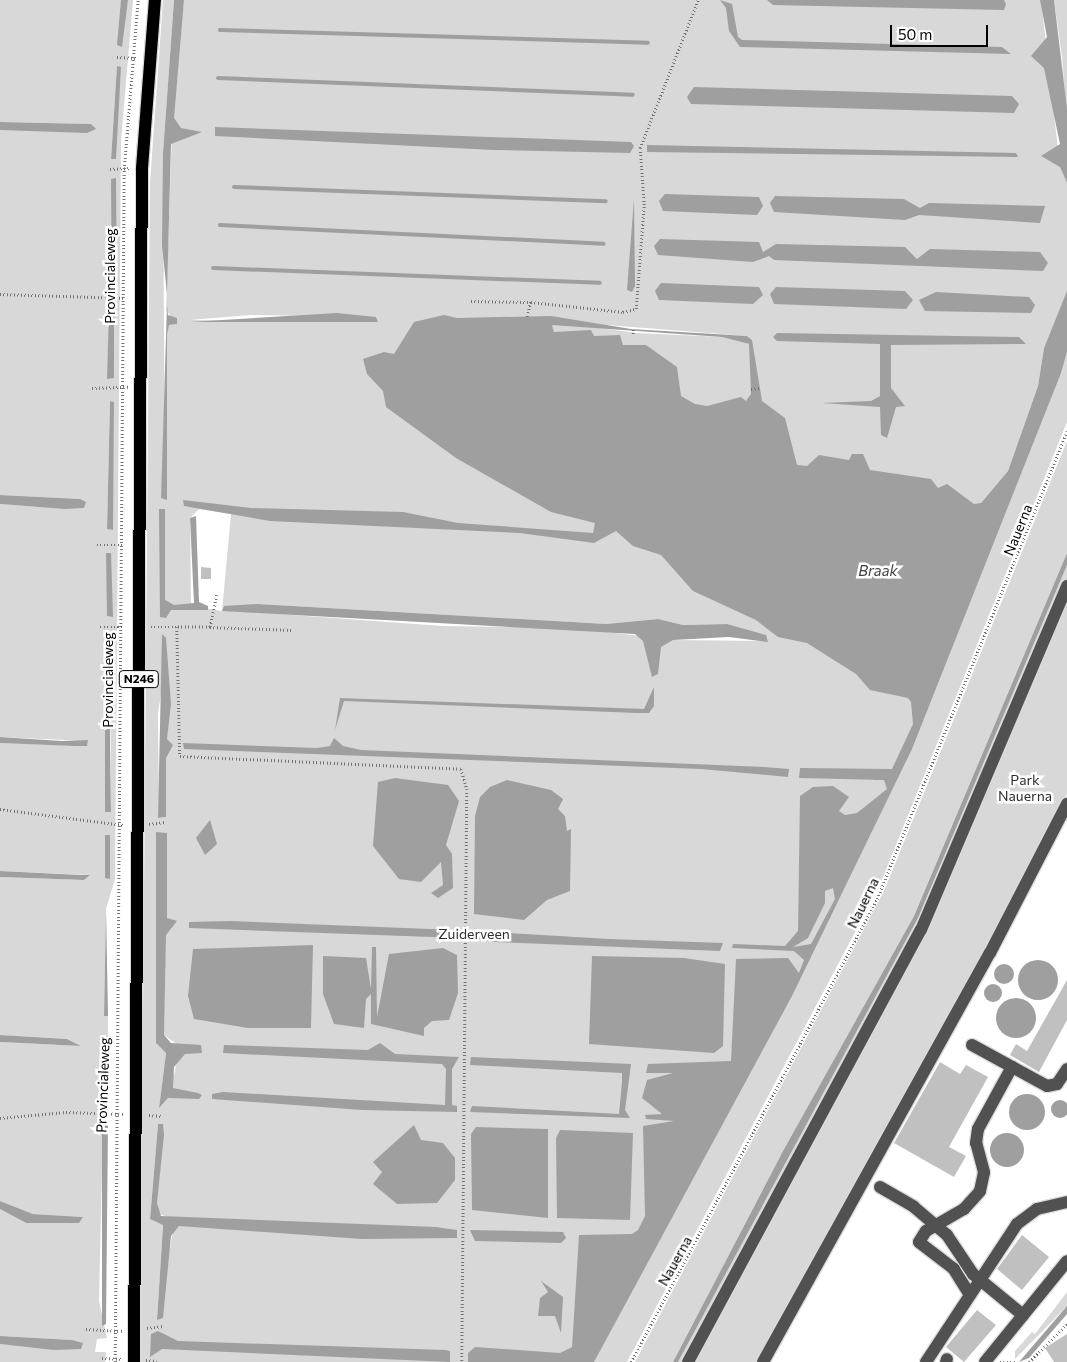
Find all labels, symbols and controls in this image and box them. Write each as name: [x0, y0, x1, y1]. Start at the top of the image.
scale bar: [892, 15, 990, 47]
text: 50 m: [898, 25, 932, 43]
street label: Provincialeweg: [102, 228, 118, 324]
street label: Nauerna: [1000, 502, 1036, 558]
water label: Braak: [858, 562, 898, 580]
street label: Provincialeweg: [100, 632, 116, 728]
road number: N246: [118, 670, 160, 689]
park label: Park Nauerna: [998, 772, 1052, 804]
street label: Nauerna: [844, 875, 882, 931]
park label: Zuiderveen: [438, 926, 510, 942]
street label: Provincialeweg: [93, 1037, 113, 1133]
street label: Nauerna: [655, 1233, 695, 1289]

